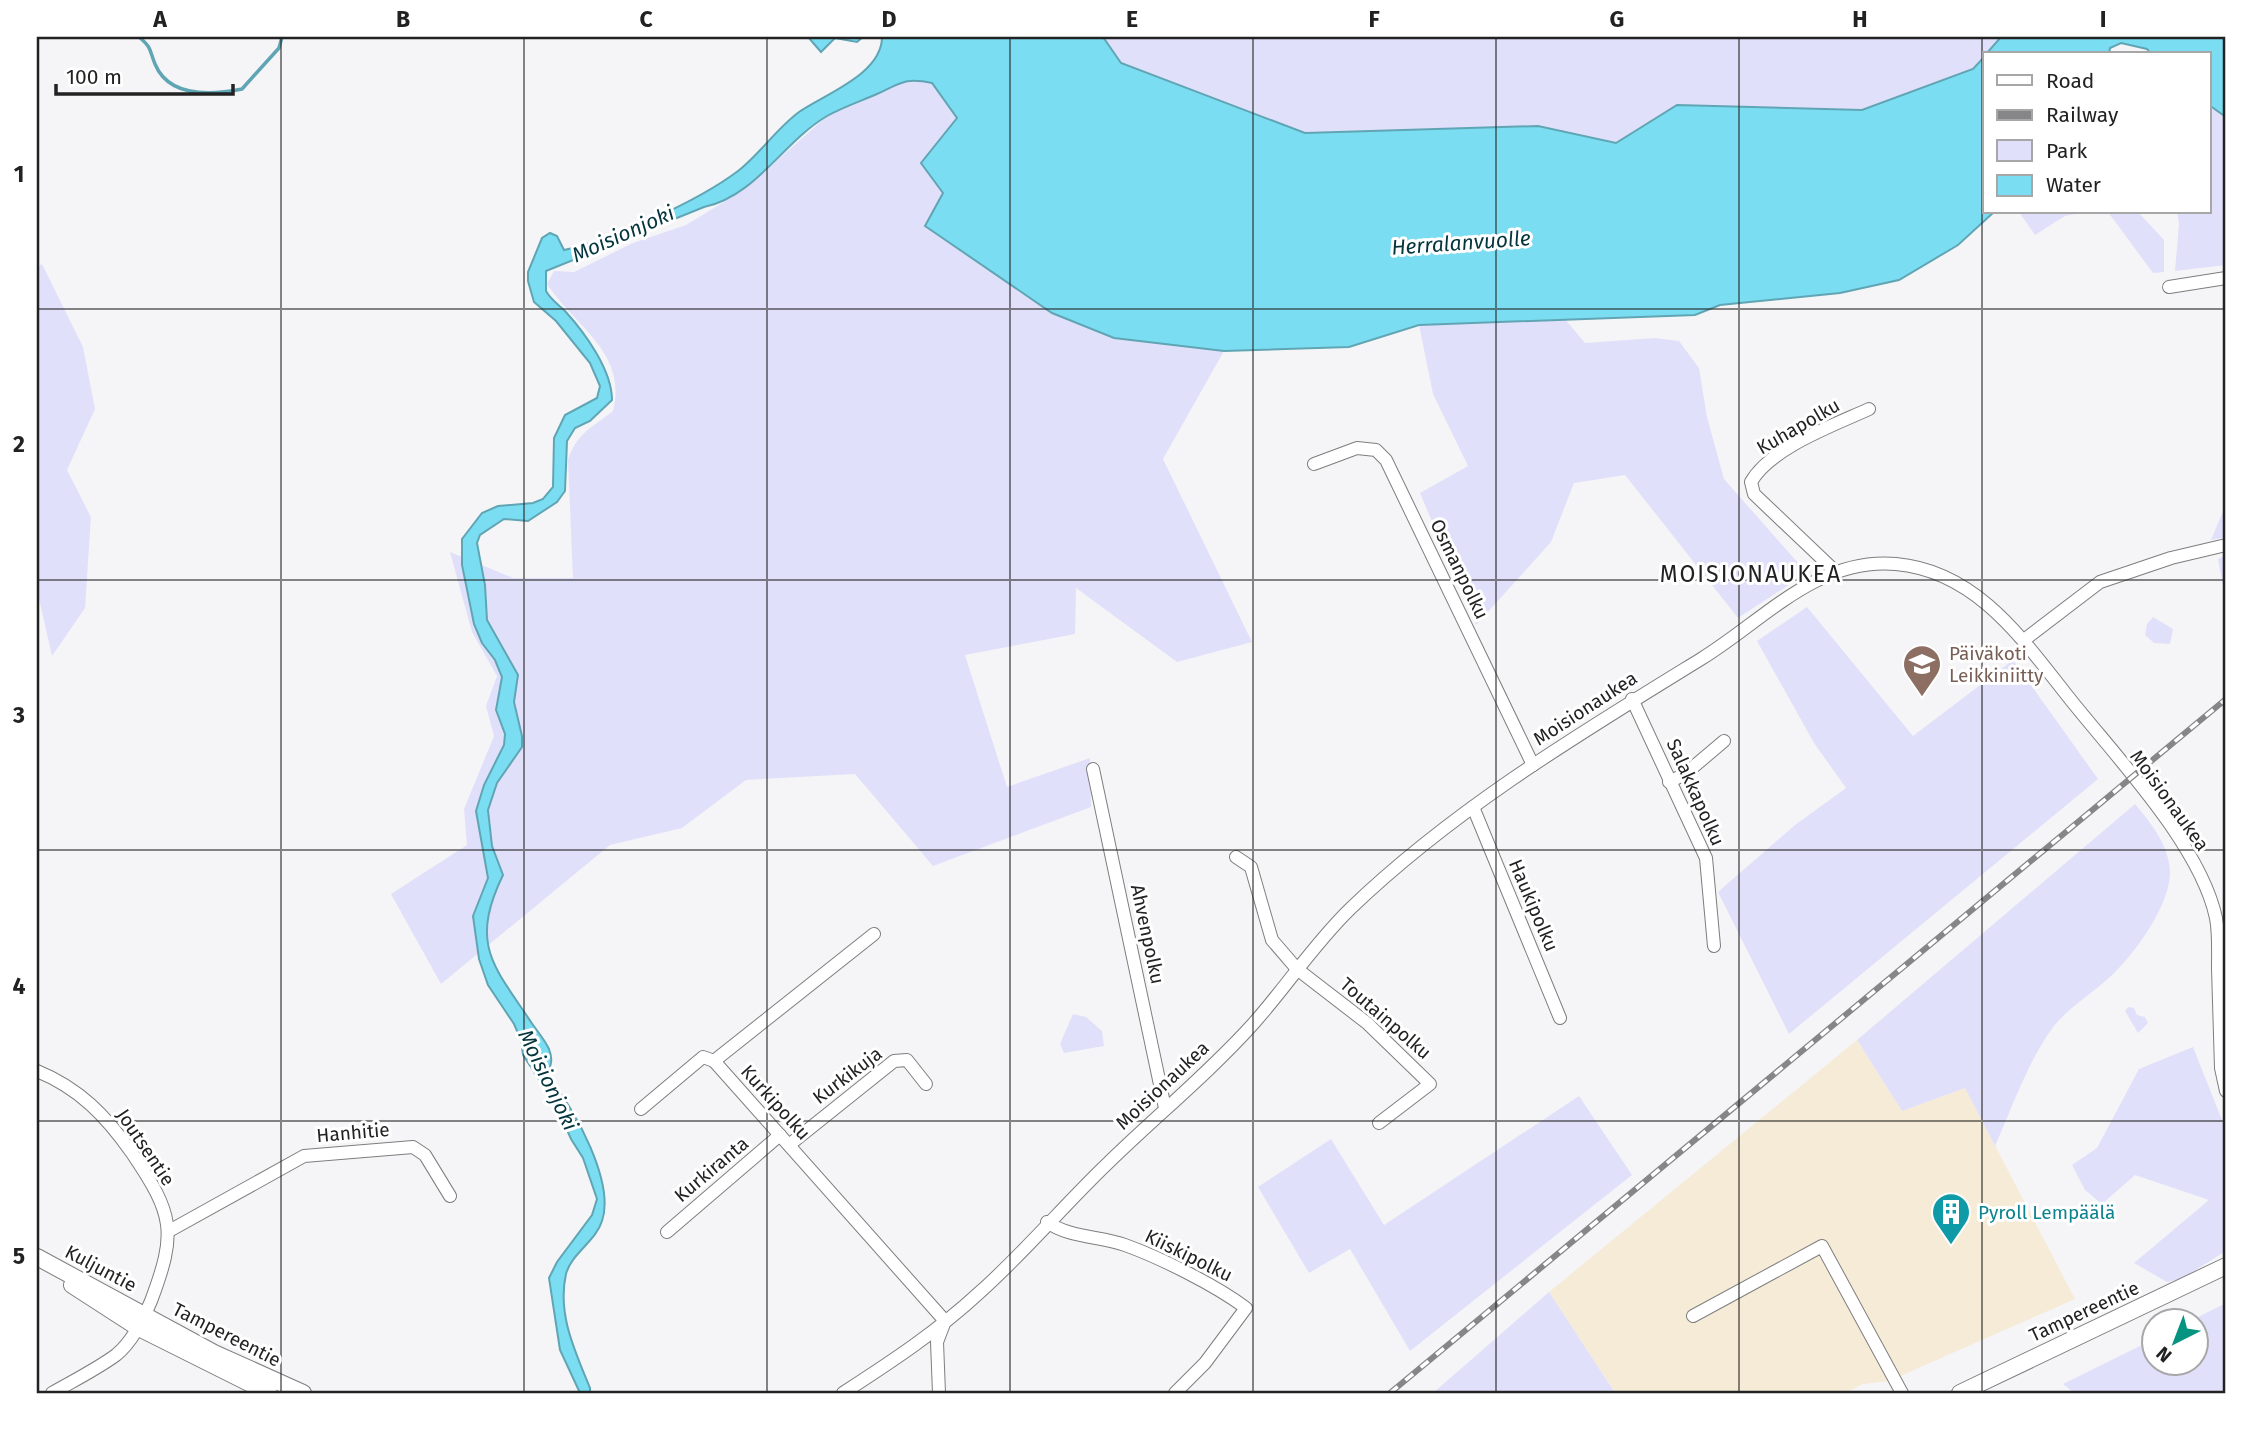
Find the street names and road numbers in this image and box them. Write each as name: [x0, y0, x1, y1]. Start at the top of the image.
street label: Kuhapolku: [1753, 393, 1844, 459]
street label: Osmanpolku: [1425, 515, 1494, 623]
street label: Moisionaukea: [1529, 666, 1642, 751]
street label: Salakkapolku: [1662, 735, 1729, 849]
street label: Moisionaukea: [2125, 745, 2214, 855]
street label: Haukipolku: [1504, 856, 1563, 955]
street label: Ahvenpolku: [1126, 882, 1169, 986]
street label: Toutainpolku: [1335, 973, 1436, 1064]
street label: Moisionaukea: [1111, 1036, 1214, 1134]
street label: Kurkikuja: [808, 1042, 886, 1109]
street label: Kurkipolku: [736, 1060, 815, 1145]
street label: Joutsentie: [112, 1104, 180, 1190]
street label: Hanhitie: [315, 1118, 391, 1147]
street label: Kurkiranta: [670, 1132, 753, 1207]
street label: Kiiskipolku: [1141, 1224, 1236, 1286]
street label: Kuljuntie: [61, 1240, 140, 1297]
street label: Tampereentie: [2026, 1276, 2143, 1347]
street label: Tampereentie: [169, 1297, 285, 1372]

